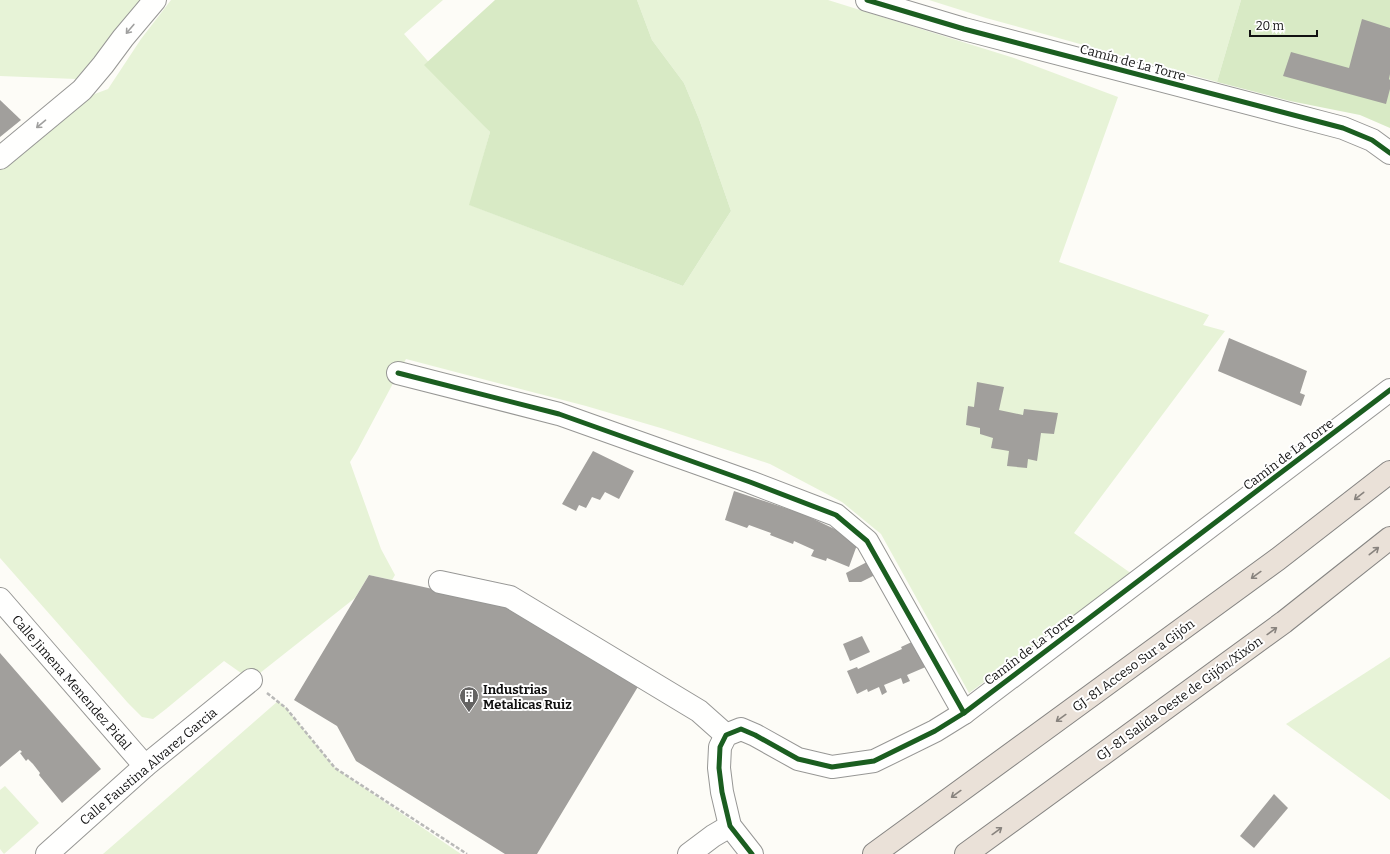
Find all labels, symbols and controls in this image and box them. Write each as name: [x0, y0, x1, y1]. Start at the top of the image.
scale bar: [1250, 12, 1317, 38]
text: 20 m: [1256, 19, 1285, 33]
one-way arrow: [125, 24, 134, 35]
street label: Camín de La Torre: [1078, 41, 1187, 84]
one-way arrow: [36, 119, 47, 128]
street label: Camín de La Torre: [1240, 416, 1336, 493]
one-way arrow: [1354, 492, 1365, 500]
one-way arrow: [1369, 546, 1380, 555]
one-way arrow: [1251, 571, 1262, 579]
street label: Camín de La Torre: [981, 611, 1077, 688]
street label: Calle Jimena Menendez Pidal: [9, 612, 134, 753]
street label: GJ-81 Acceso Sur a Gijón: [1069, 616, 1198, 715]
one-way arrow: [1266, 627, 1277, 635]
street label: GJ-81 Salida Oeste de Gijón/Xixón: [1094, 633, 1266, 764]
place label: Industrias Metalicas Ruiz: [483, 682, 572, 712]
building icon: Industrias Metalicas Ruiz: [458, 685, 480, 713]
street label: Calle Faustina Alvarez Garcia: [77, 705, 220, 828]
one-way arrow: [1055, 714, 1066, 722]
one-way arrow: [950, 790, 961, 798]
one-way arrow: [992, 827, 1003, 835]

